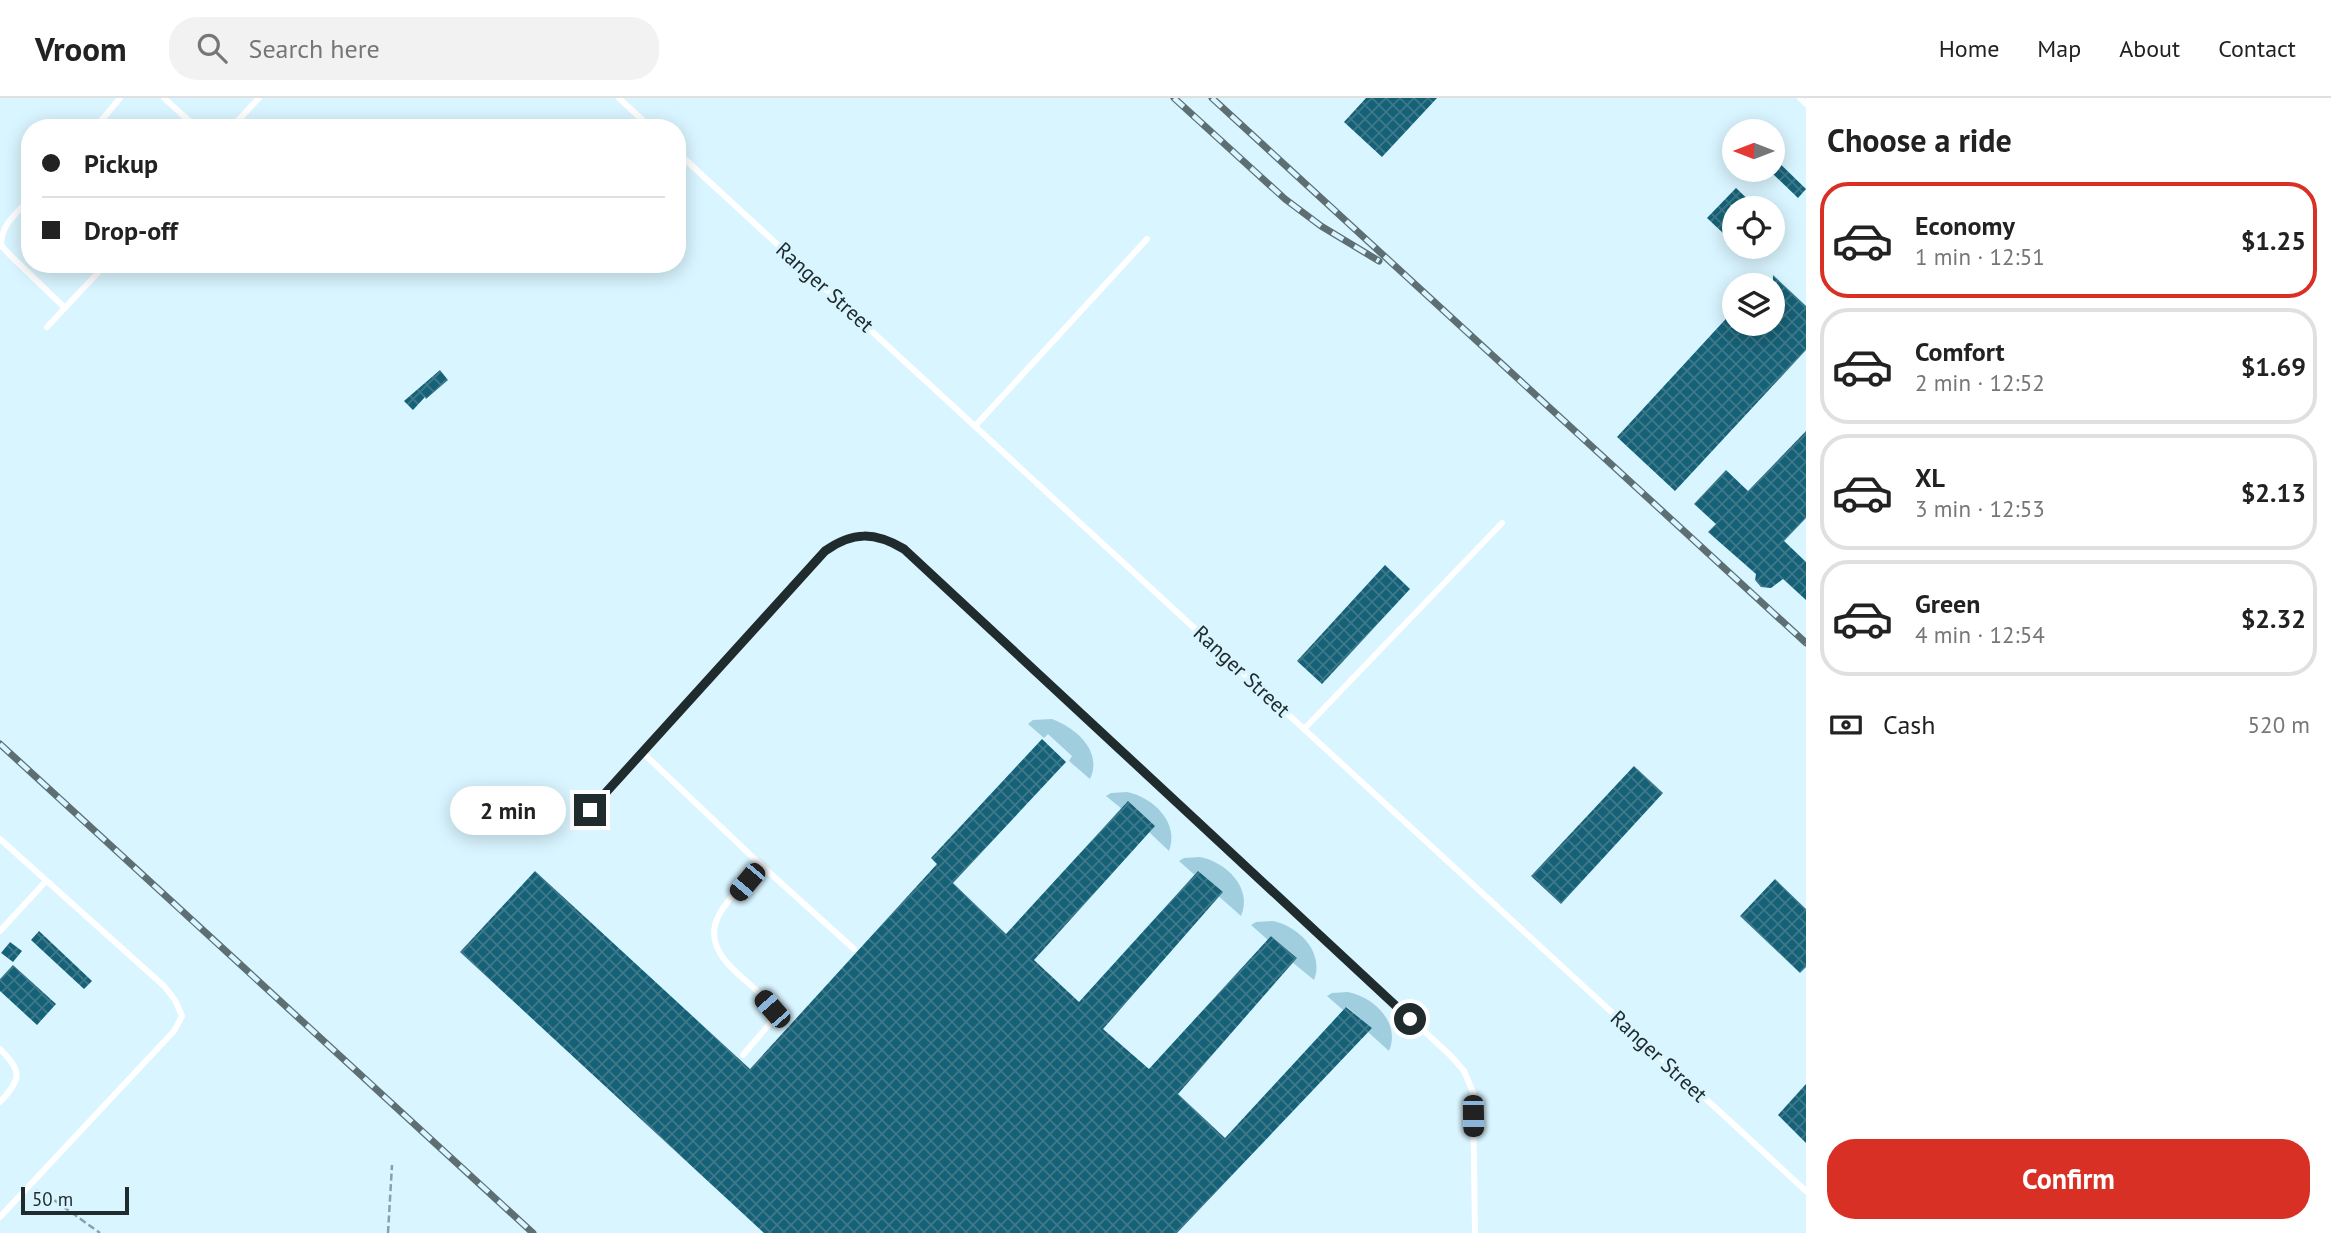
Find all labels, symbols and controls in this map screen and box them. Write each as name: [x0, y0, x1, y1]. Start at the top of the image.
search box: [169, 17, 659, 80]
text: Vroom: [35, 27, 127, 70]
icon: search: [193, 29, 231, 67]
text: Search here: [249, 32, 380, 65]
text: Home: [1939, 33, 1999, 64]
text: Map: [2037, 33, 2081, 64]
text: About: [2119, 33, 2180, 64]
text: Contact: [2218, 33, 2296, 64]
north arrow: [1722, 119, 1785, 182]
map controls: [1722, 119, 1785, 336]
text: Choose a ride: [1827, 119, 2012, 161]
text: Pickup: [84, 147, 158, 180]
button: locate: [1722, 196, 1785, 259]
icon: car: [1831, 209, 1894, 272]
text: Economy: [1915, 209, 2015, 242]
text: Drop-off: [84, 214, 178, 247]
text: $1.25: [2241, 224, 2306, 257]
street label: Ranger Street: [770, 236, 880, 338]
text: 1 min · 12:51: [1915, 242, 2045, 271]
button: layers: [1722, 273, 1785, 336]
icon: car: [1831, 335, 1894, 398]
text: Comfort: [1915, 335, 2005, 368]
text: $1.69: [2241, 350, 2306, 383]
text: 2 min · 12:52: [1915, 368, 2045, 397]
icon: car: [1831, 461, 1894, 524]
text: XL: [1915, 461, 1945, 494]
text: $2.13: [2241, 476, 2306, 509]
text: 3 min · 12:53: [1915, 494, 2045, 523]
icon: car: [1831, 587, 1894, 650]
text: Green: [1915, 587, 1980, 620]
text: $2.32: [2241, 602, 2306, 635]
street label: Ranger Street: [1188, 619, 1296, 723]
text: 4 min · 12:54: [1915, 620, 2045, 649]
icon: cash: [1827, 706, 1865, 744]
text: Cash: [1883, 708, 1935, 741]
text: 520 m: [2248, 710, 2310, 739]
callout: 2 min: [450, 786, 566, 834]
route end: [574, 794, 606, 826]
text: 2 min: [480, 796, 536, 825]
car: [726, 859, 769, 905]
car: [751, 986, 794, 1032]
route start: [1394, 1003, 1426, 1035]
street label: Ranger Street: [1605, 1004, 1713, 1108]
car: [1463, 1095, 1484, 1137]
button: Confirm: [1827, 1139, 2310, 1219]
scale bar: [21, 1184, 130, 1216]
text: 50 m: [32, 1187, 73, 1211]

